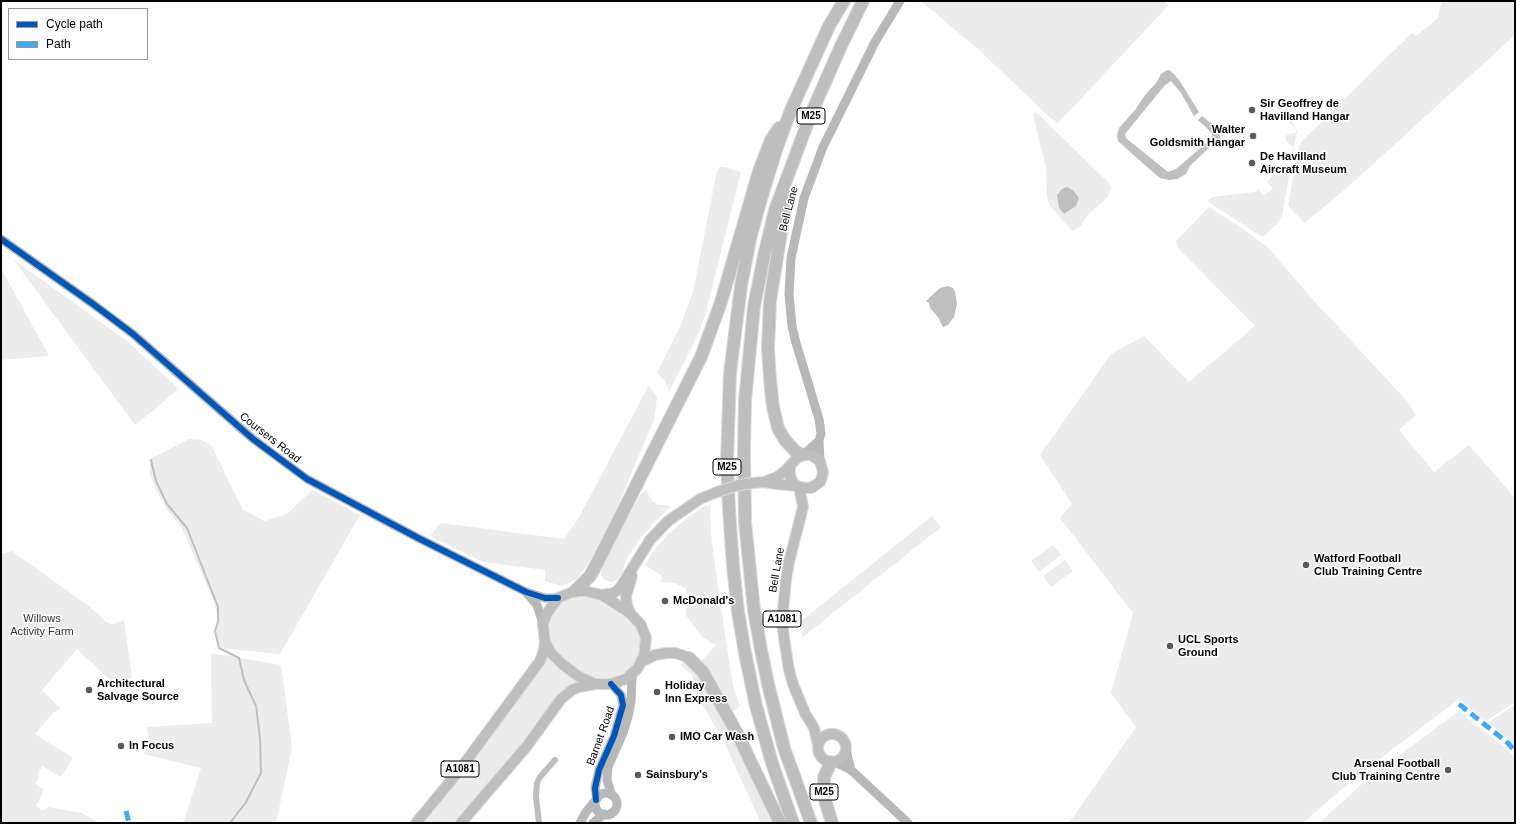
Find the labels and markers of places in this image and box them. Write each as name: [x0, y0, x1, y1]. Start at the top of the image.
place label: Sir Geoffrey de Havilland Hangar: [1260, 97, 1350, 123]
marker: Sir Geoffrey de Havilland Hangar: [1247, 105, 1257, 115]
place label: Walter Goldsmith Hangar: [1150, 123, 1245, 149]
marker: Walter Goldsmith Hangar: [1248, 131, 1258, 141]
place label: De Havilland Aircraft Museum: [1260, 150, 1347, 176]
marker: De Havilland Aircraft Museum: [1247, 158, 1257, 168]
place label: Watford Football Club Training Centre: [1314, 552, 1422, 578]
marker: Watford Football Club Training Centre: [1301, 560, 1311, 570]
place label: McDonald's: [673, 594, 734, 608]
marker: McDonald's: [660, 596, 670, 606]
place label: UCL Sports Ground: [1178, 633, 1238, 659]
marker: UCL Sports Ground: [1165, 641, 1175, 651]
place label: Architectural Salvage Source: [97, 677, 179, 703]
place label: Holiday Inn Express: [665, 679, 727, 705]
marker: Architectural Salvage Source: [84, 685, 94, 695]
marker: Holiday Inn Express: [652, 687, 662, 697]
place label: IMO Car Wash: [680, 730, 754, 744]
marker: IMO Car Wash: [667, 732, 677, 742]
place label: In Focus: [129, 739, 174, 753]
marker: In Focus: [116, 741, 126, 751]
place label: Arsenal Football Club Training Centre: [1332, 757, 1440, 783]
marker: Arsenal Football Club Training Centre: [1443, 765, 1453, 775]
place label: Sainsbury's: [646, 768, 708, 782]
marker: Sainsbury's: [633, 770, 643, 780]

